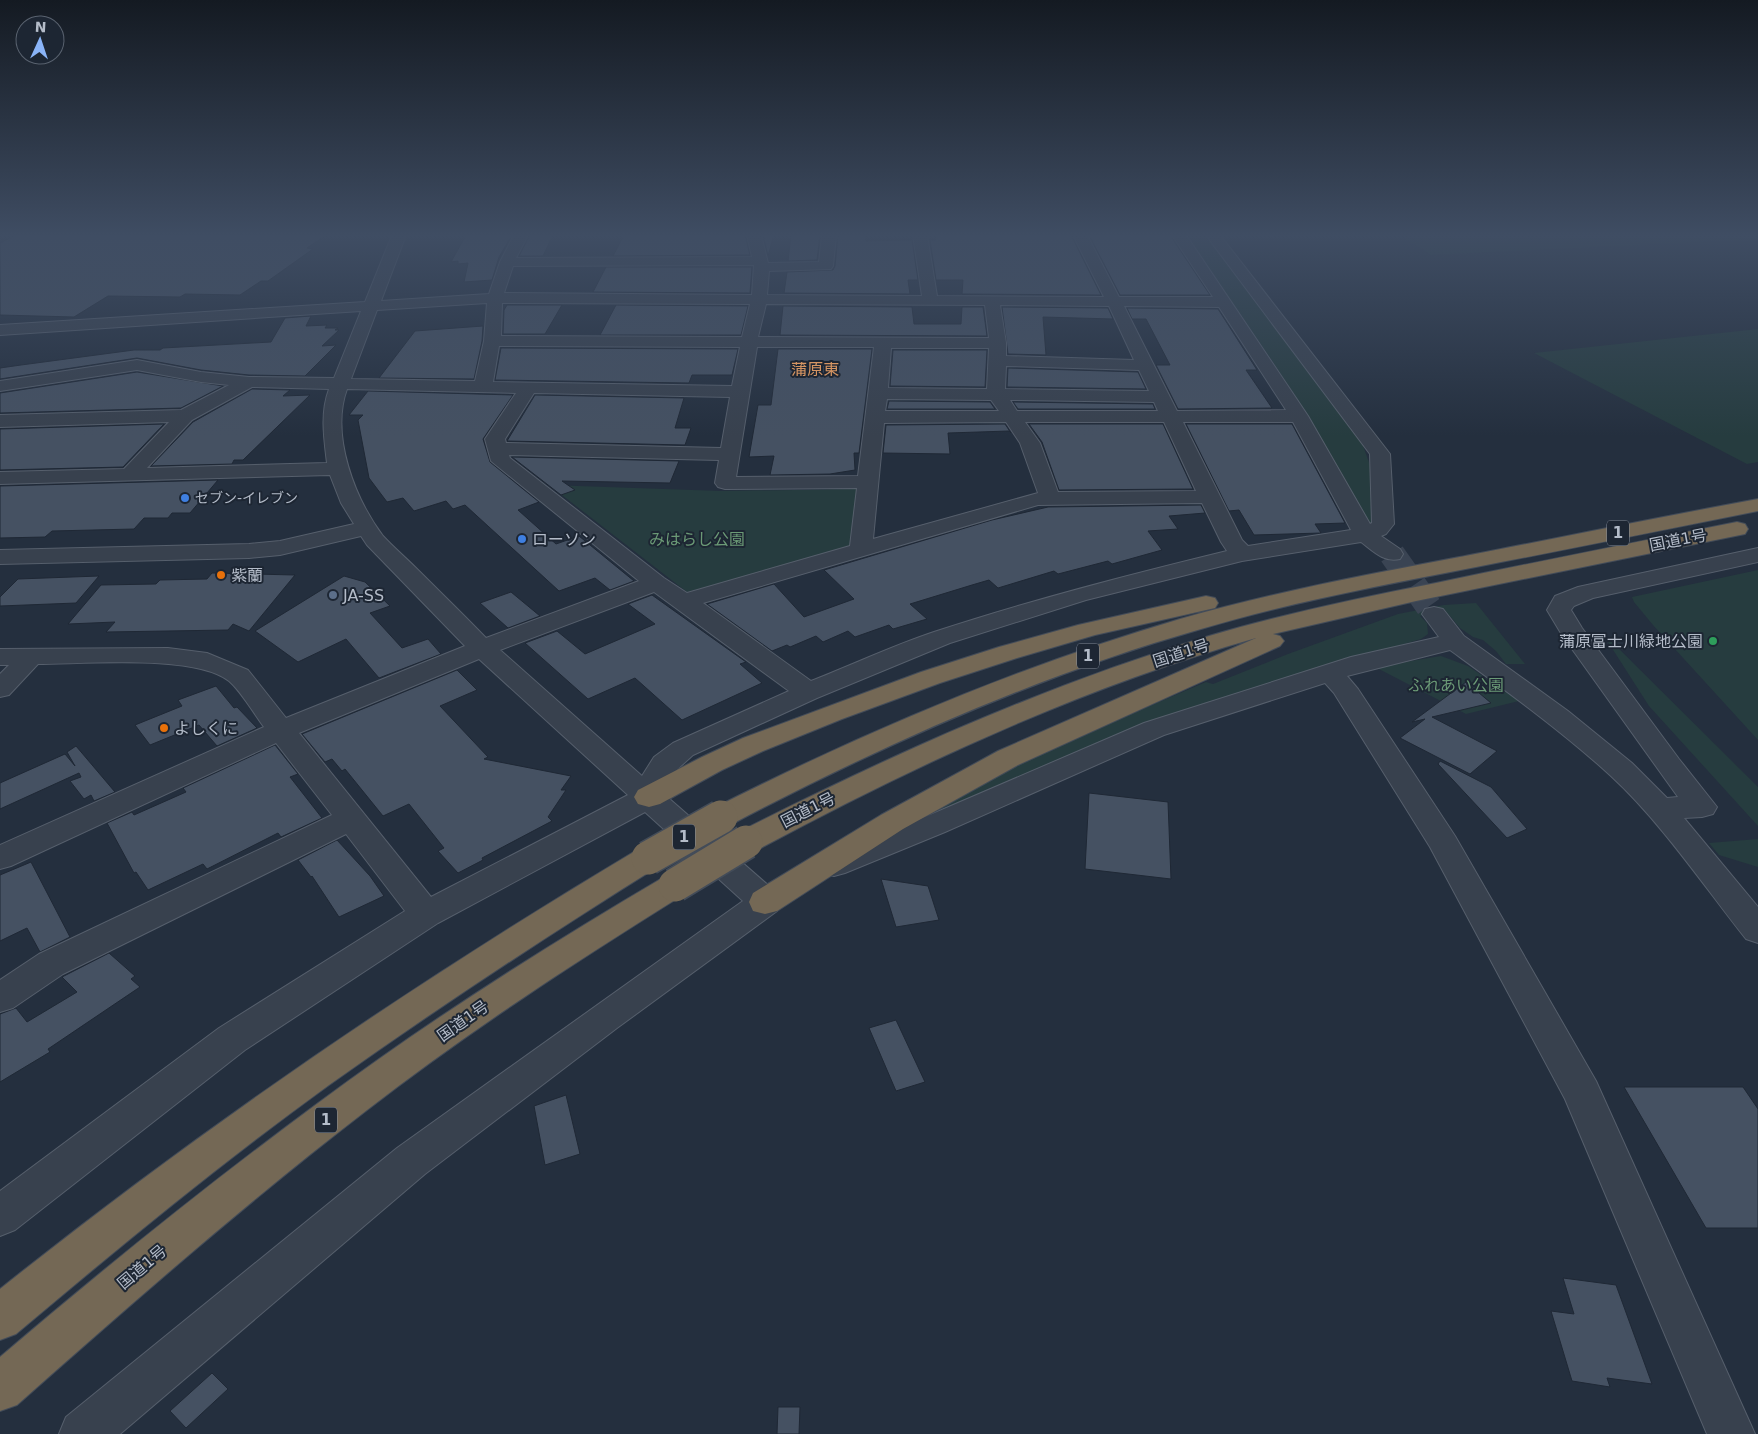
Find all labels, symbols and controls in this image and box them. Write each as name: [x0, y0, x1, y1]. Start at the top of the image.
north arrow: [15, 15, 65, 65]
text: N: [34, 19, 47, 35]
district label: 蒲原東: [791, 360, 839, 379]
place label: セブン-イレブン: [195, 490, 298, 506]
marker: セブン-イレブン: [179, 492, 191, 504]
road number: 1: [1607, 520, 1629, 546]
street label: 国道1号: [1648, 525, 1708, 555]
place label: ローソン: [532, 530, 596, 549]
park label: みはらし公園: [649, 530, 745, 549]
marker: ローソン: [516, 533, 528, 545]
place label: 紫蘭: [231, 566, 263, 585]
marker: 紫蘭: [215, 569, 227, 581]
place label: JA-SS: [342, 586, 384, 605]
marker: JA-SS: [327, 589, 339, 601]
place label: 蒲原富士川緑地公園: [1559, 632, 1703, 651]
street label: 国道1号: [1150, 635, 1212, 671]
marker: 蒲原富士川緑地公園: [1707, 635, 1719, 647]
road number: 1: [1077, 644, 1099, 668]
park label: ふれあい公園: [1408, 676, 1504, 695]
place label: よしくに: [174, 719, 238, 738]
marker: よしくに: [158, 722, 170, 734]
street label: 国道1号: [778, 788, 838, 832]
road number: 1: [673, 824, 695, 850]
street label: 国道1号: [434, 997, 492, 1045]
road number: 1: [315, 1108, 337, 1132]
street label: 国道1号: [114, 1241, 170, 1293]

